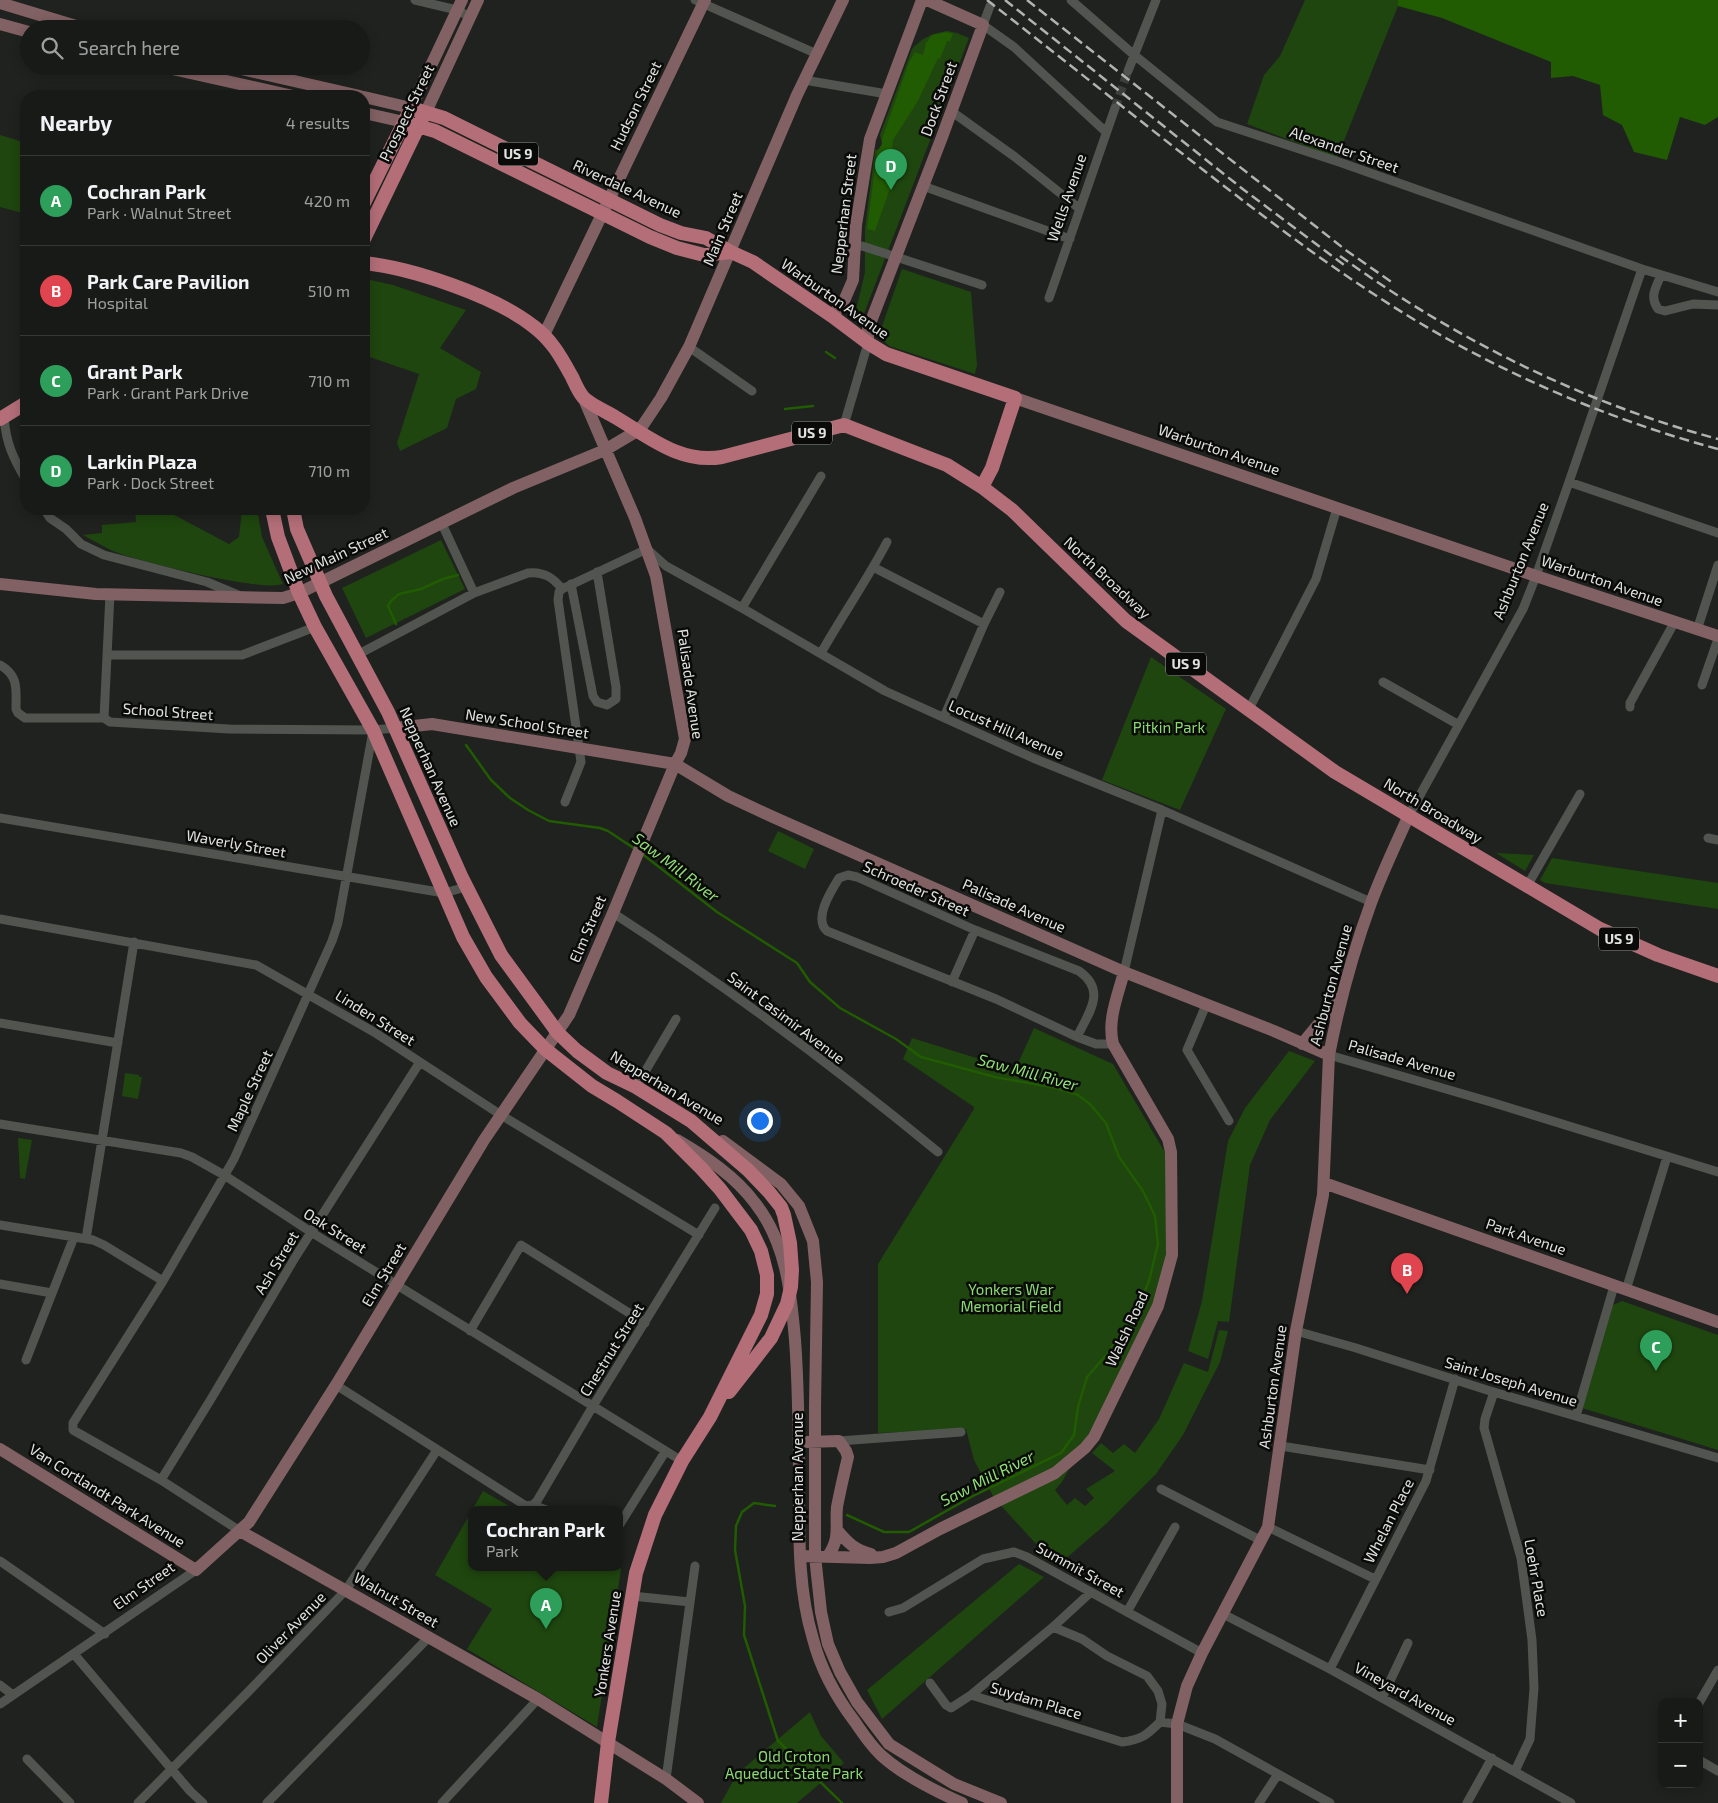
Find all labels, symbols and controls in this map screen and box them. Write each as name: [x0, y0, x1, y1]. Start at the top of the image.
search box: [20, 20, 370, 75]
icon: search: [38, 34, 66, 62]
text: Search here: [78, 36, 180, 59]
street label: Hudson Street: [606, 58, 665, 153]
street label: Dock Street: [916, 59, 960, 139]
street label: Prospect Street: [375, 61, 437, 164]
text: Nearby: [40, 110, 112, 135]
text: 4 results: [286, 113, 350, 132]
street label: Alexander Street: [1287, 122, 1401, 176]
road number: US 9: [498, 142, 538, 166]
pin: D: [875, 149, 907, 190]
street label: Wells Avenue: [1043, 151, 1090, 244]
street label: Nepperhan Street: [827, 153, 859, 275]
street label: Riverdale Avenue: [570, 155, 684, 221]
text: Cochran Park: [87, 180, 206, 203]
street label: Main Street: [698, 189, 746, 268]
text: A: [51, 191, 61, 210]
text: 420 m: [304, 191, 350, 210]
text: Park · Walnut Street: [87, 203, 231, 222]
street label: Warburton Avenue: [778, 254, 893, 342]
text: Park Care Pavilion: [87, 270, 250, 293]
text: B: [51, 281, 61, 300]
text: 510 m: [308, 281, 350, 300]
text: Hospital: [87, 293, 148, 312]
text: Grant Park: [87, 360, 183, 383]
text: C: [51, 371, 61, 390]
text: 710 m: [308, 371, 350, 390]
text: Park · Grant Park Drive: [87, 383, 249, 402]
street label: Warburton Avenue: [1156, 420, 1283, 478]
road number: US 9: [792, 422, 832, 444]
text: Larkin Plaza: [87, 450, 197, 473]
text: D: [51, 461, 61, 480]
text: 710 m: [308, 461, 350, 480]
text: Park · Dock Street: [87, 473, 214, 492]
street label: Ashburton Avenue: [1488, 499, 1552, 622]
street label: New Main Street: [281, 523, 391, 587]
street label: North Broadway: [1061, 533, 1155, 622]
street label: Warburton Avenue: [1539, 551, 1666, 609]
street label: Palisade Avenue: [674, 628, 708, 740]
road number: US 9: [1166, 652, 1206, 676]
street label: Locust Hill Avenue: [946, 696, 1067, 763]
street label: School Street: [122, 699, 214, 723]
street label: Nepperhan Avenue: [396, 704, 465, 829]
street label: New School Street: [464, 704, 590, 742]
park label: Pitkin Park: [1133, 718, 1206, 736]
street label: North Broadway: [1381, 774, 1486, 847]
street label: Waverly Street: [185, 825, 288, 861]
water label: Saw Mill River: [629, 828, 724, 906]
street label: Schroeder Street: [861, 857, 973, 920]
street label: Palisade Avenue: [960, 874, 1069, 936]
street label: Elm Street: [565, 892, 609, 965]
street label: Ashburton Avenue: [1305, 922, 1355, 1047]
road number: US 9: [1599, 928, 1639, 951]
street label: Saint Casimir Avenue: [724, 967, 849, 1067]
street label: Linden Street: [332, 986, 419, 1049]
street label: Palisade Avenue: [1346, 1035, 1458, 1083]
street label: Nepperhan Avenue: [608, 1046, 727, 1128]
street label: Maple Street: [222, 1047, 276, 1134]
water label: Saw Mill River: [976, 1049, 1081, 1094]
your location: [747, 1108, 773, 1134]
street label: Oak Street: [301, 1204, 371, 1257]
street label: Park Avenue: [1484, 1214, 1569, 1258]
street label: Ash Street: [250, 1227, 302, 1297]
street label: Elm Street: [357, 1239, 409, 1310]
pin: B: [1391, 1253, 1423, 1294]
park label: Yonkers War Memorial Field: [960, 1280, 1062, 1315]
street label: Walsh Road: [1101, 1288, 1151, 1369]
street label: Chestnut Street: [575, 1299, 647, 1399]
street label: Ashburton Avenue: [1254, 1324, 1290, 1450]
pin: C: [1640, 1330, 1672, 1371]
street label: Saint Joseph Avenue: [1443, 1352, 1580, 1410]
street label: Nepperhan Avenue: [788, 1412, 806, 1542]
street label: Van Cortlandt Park Avenue: [26, 1440, 189, 1551]
water label: Saw Mill River: [937, 1445, 1038, 1509]
street label: Whelan Place: [1359, 1475, 1417, 1566]
popup: [468, 1506, 623, 1571]
text: Cochran Park: [486, 1518, 605, 1541]
street label: Loehr Place: [1521, 1537, 1553, 1618]
street label: Summit Street: [1033, 1538, 1128, 1601]
text: Park: [486, 1541, 519, 1560]
street label: Elm Street: [109, 1557, 178, 1613]
street label: Walnut Street: [351, 1568, 442, 1631]
street label: Oliver Avenue: [251, 1588, 329, 1667]
pin: A: [530, 1588, 562, 1629]
street label: Yonkers Avenue: [590, 1590, 624, 1698]
street label: Vineyard Avenue: [1352, 1658, 1459, 1728]
street label: Suydam Place: [988, 1678, 1084, 1723]
map controls: [1658, 1698, 1703, 1788]
button: +: [1658, 1698, 1703, 1743]
button: −: [1658, 1743, 1703, 1788]
park label: Old Croton Aqueduct State Park: [725, 1747, 863, 1782]

